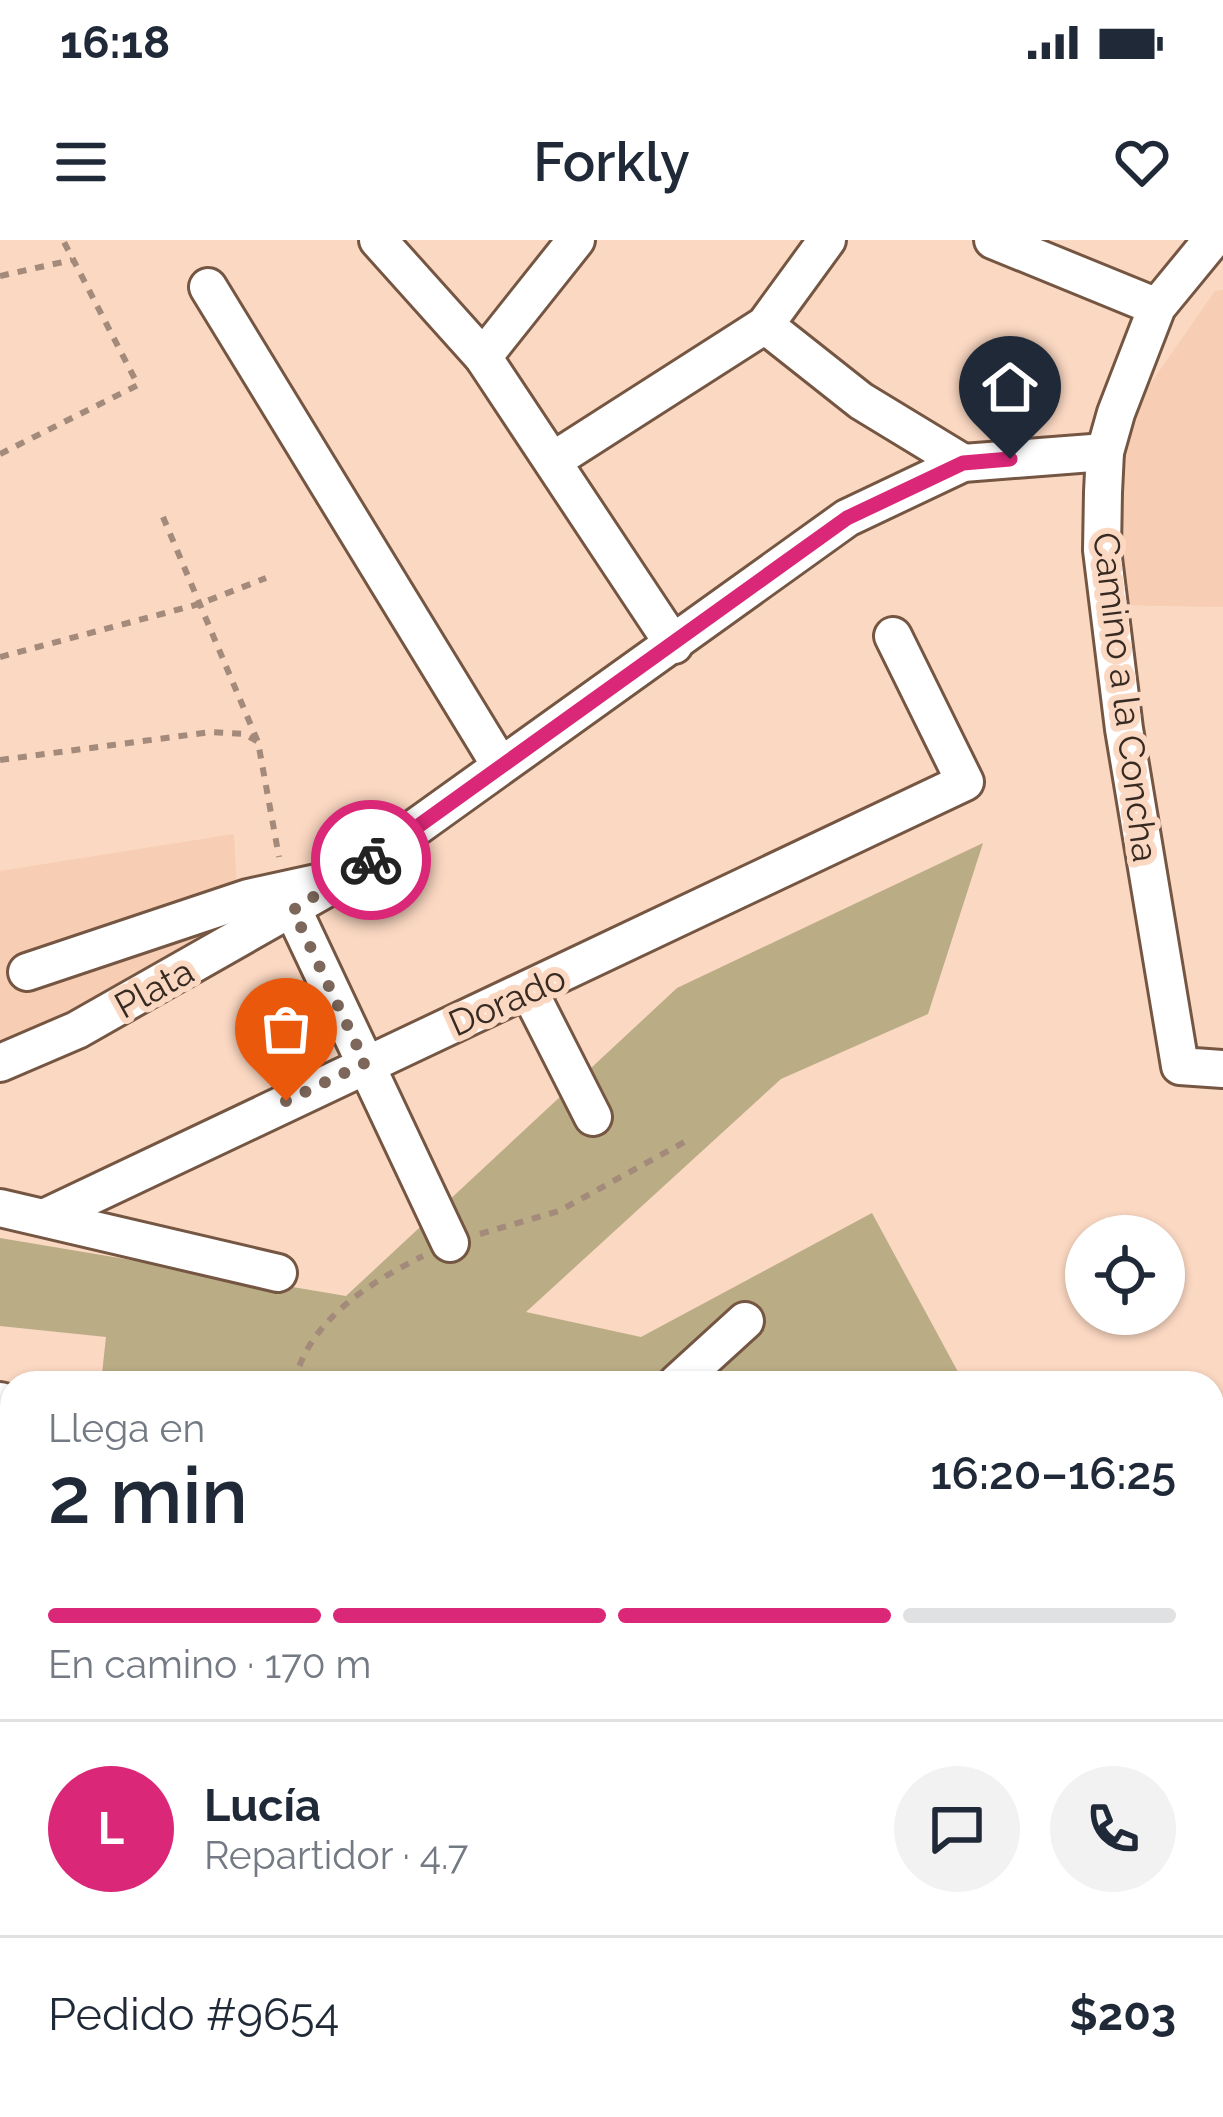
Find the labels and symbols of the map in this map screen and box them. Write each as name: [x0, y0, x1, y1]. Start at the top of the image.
pin: [959, 336, 1061, 459]
street label: Camino a la Concha: [1085, 530, 1167, 864]
courier: [311, 800, 431, 920]
street label: Plata: [107, 949, 201, 1027]
street label: Dorado: [442, 956, 572, 1044]
pin: [235, 978, 337, 1101]

